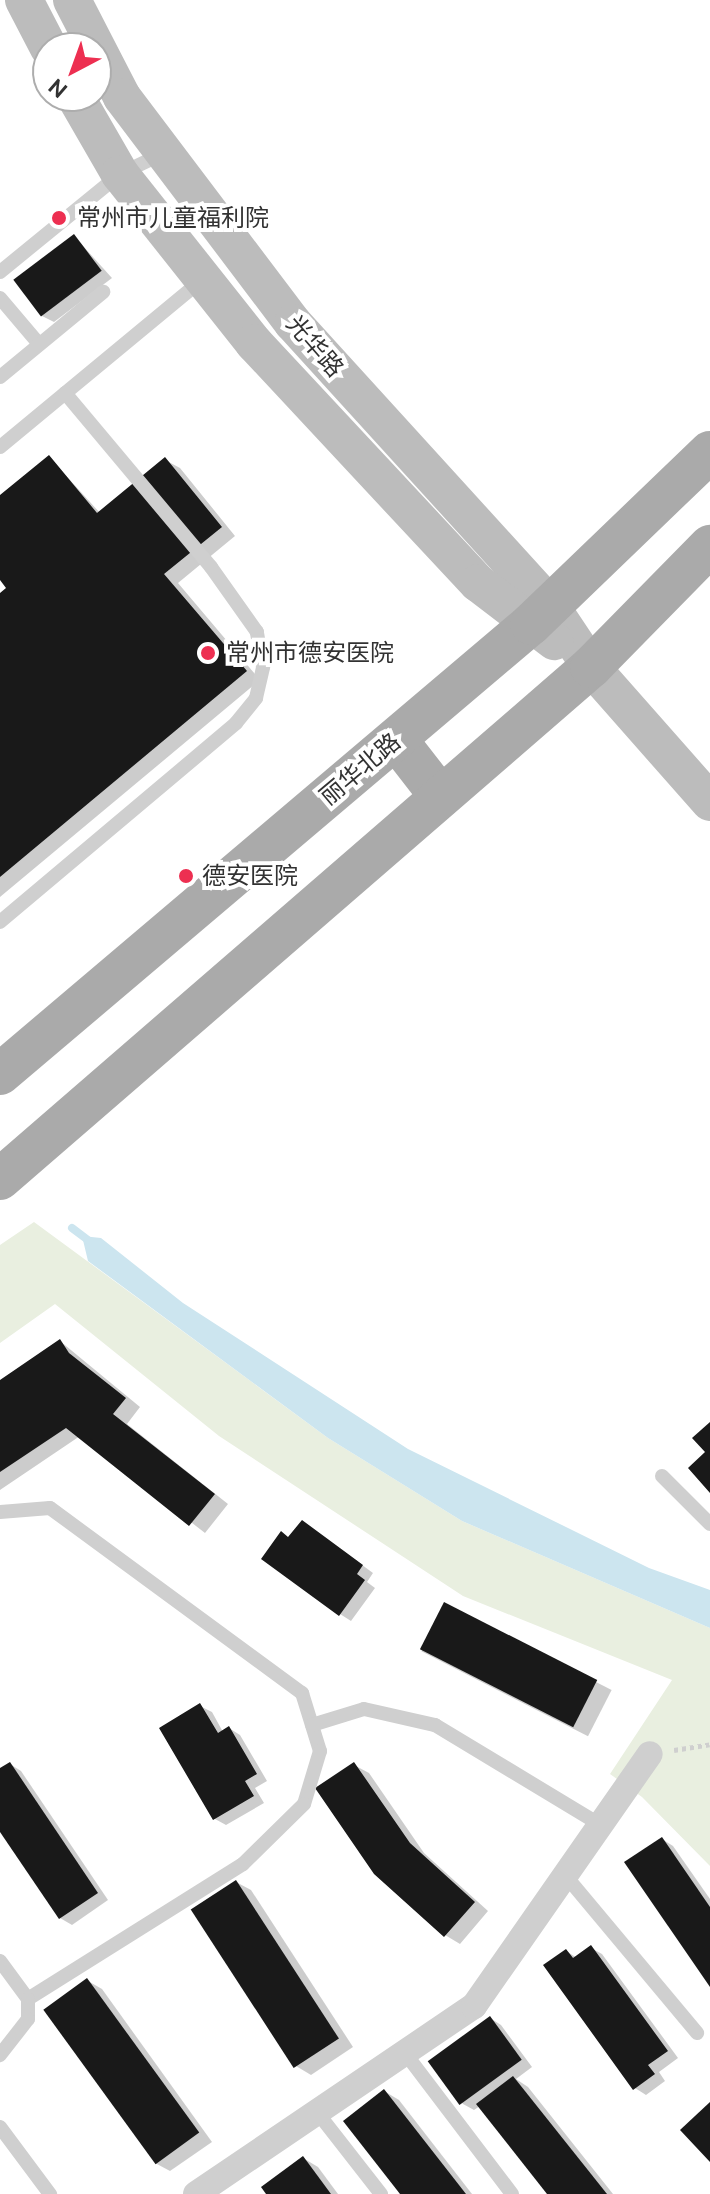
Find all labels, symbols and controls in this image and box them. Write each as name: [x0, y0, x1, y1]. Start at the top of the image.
north arrow: [32, 32, 112, 112]
text: N: [43, 74, 72, 104]
place label: 常州市儿童福利院: [77, 204, 269, 232]
marker: 常州市儿童福利院: [48, 207, 70, 229]
street label: 光华路: [281, 309, 349, 383]
place label: 常州市德安医院: [226, 639, 394, 667]
marker: 常州市德安医院: [197, 642, 219, 664]
street label: 丽华北路: [314, 727, 406, 811]
place label: 德安医院: [202, 862, 298, 890]
marker: 德安医院: [177, 867, 195, 885]

